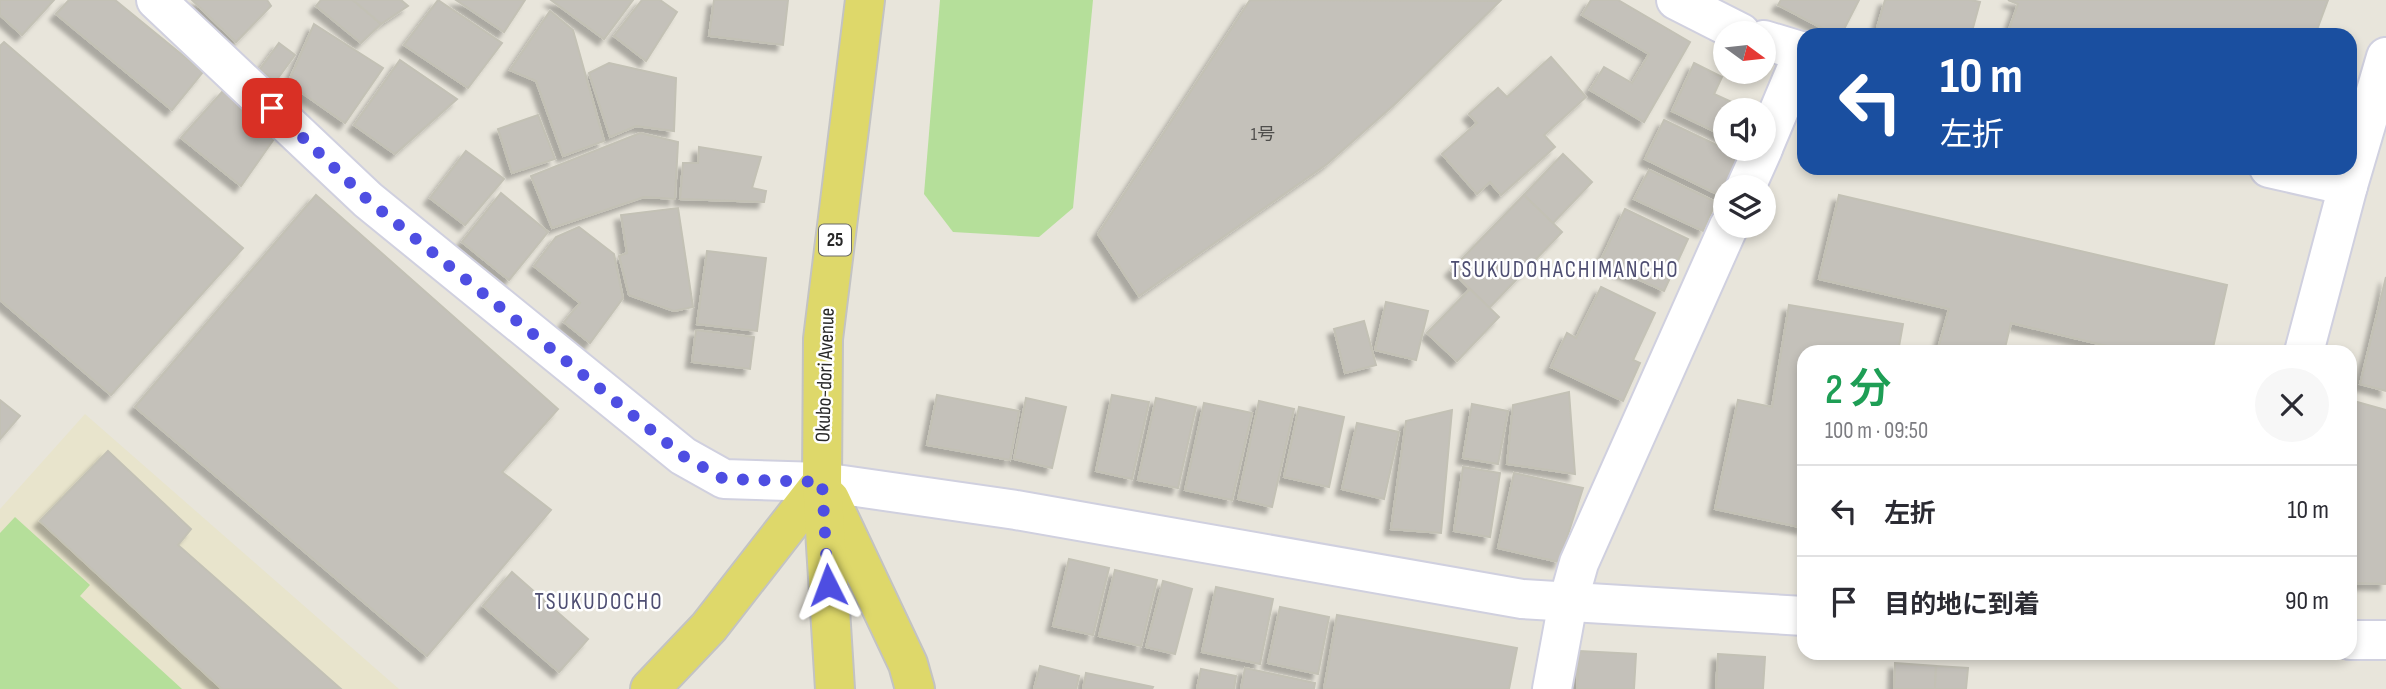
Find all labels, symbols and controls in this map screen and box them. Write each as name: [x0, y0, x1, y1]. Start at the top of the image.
north arrow: [1713, 21, 1776, 84]
map controls: [1713, 21, 1776, 238]
text: 10 m: [1940, 48, 2023, 107]
icon: left: [1825, 56, 1916, 147]
pin: [242, 78, 302, 138]
icon: arrive: [253, 89, 291, 127]
button: sound: [1713, 98, 1776, 161]
text: 左折: [1940, 116, 2004, 155]
house number: 1号: [1251, 124, 1275, 145]
button: layers: [1713, 175, 1776, 238]
road number: 25: [819, 224, 851, 256]
district label: TSUKUDOHACHIMANCHO: [1450, 256, 1680, 284]
street label: Okubo-dori Avenue: [810, 307, 840, 443]
text: 2 分: [1825, 365, 1892, 416]
button: close: [2255, 368, 2329, 442]
text: 100 m · 09:50: [1825, 417, 1928, 445]
icon: left: [1825, 492, 1863, 530]
text: 10 m: [2287, 495, 2329, 526]
text: 左折: [1884, 499, 1936, 530]
position arrow: [791, 548, 865, 622]
icon: arrive: [1825, 583, 1863, 621]
text: 90 m: [2285, 586, 2329, 617]
district label: TSUKUDOCHO: [534, 588, 664, 616]
text: 目的地に到着: [1884, 590, 2040, 621]

